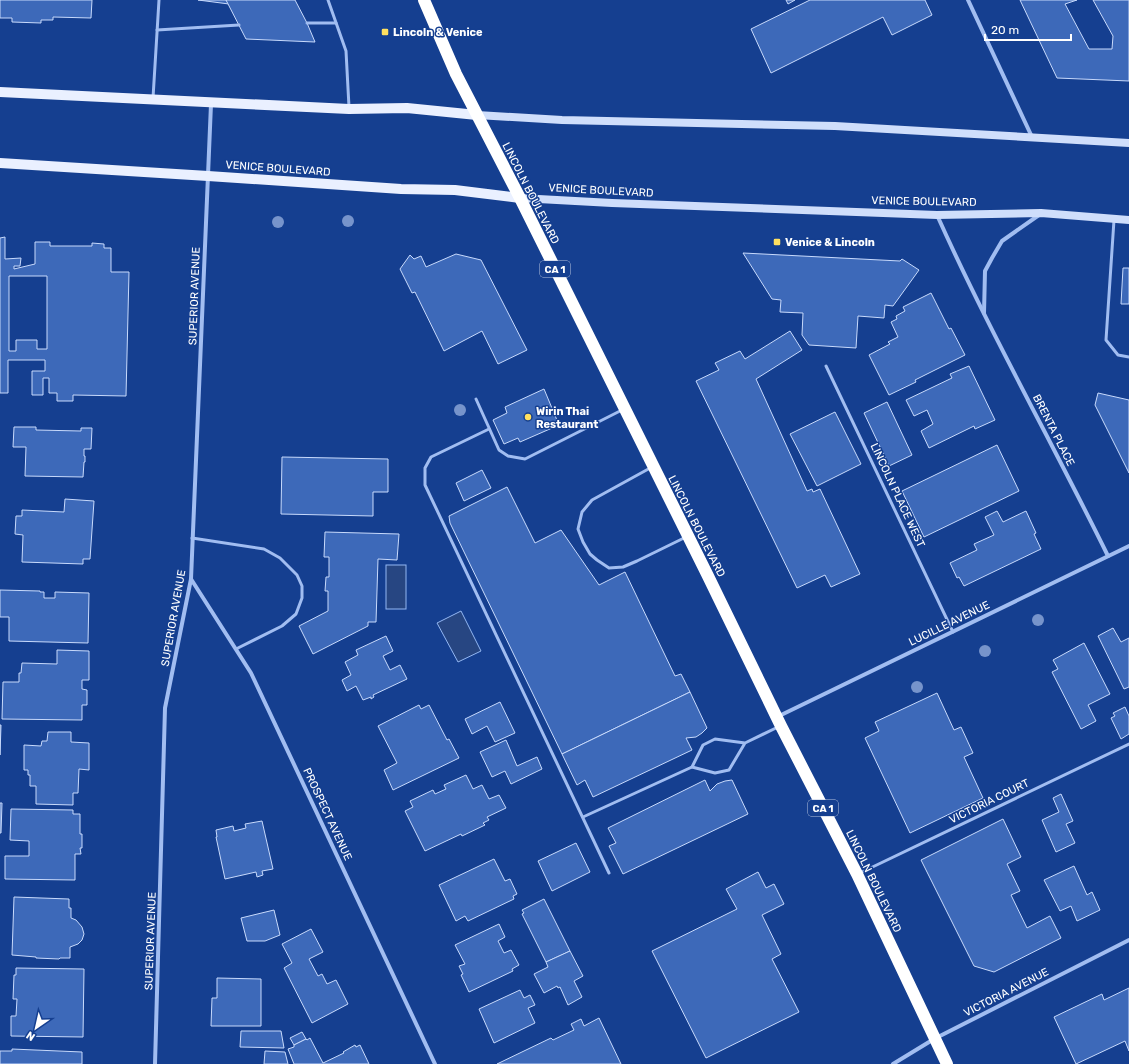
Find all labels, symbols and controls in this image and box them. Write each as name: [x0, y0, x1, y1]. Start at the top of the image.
scale bar: [985, 16, 1071, 42]
text: 20 m: [991, 23, 1019, 37]
place label: Lincoln & Venice: [393, 26, 483, 39]
marker: Lincoln & Venice: [380, 27, 390, 37]
street label: LINCOLN BOULEVARD: [499, 140, 562, 246]
street label: VENICE BOULEVARD: [225, 158, 331, 179]
street label: VENICE BOULEVARD: [548, 181, 654, 200]
street label: VENICE BOULEVARD: [871, 194, 977, 209]
place label: Venice & Lincoln: [785, 236, 875, 249]
marker: Venice & Lincoln: [772, 237, 782, 247]
street label: SUPERIOR AVENUE: [186, 246, 203, 345]
road number: CA 1: [540, 261, 570, 277]
street label: BRENTA PLACE: [1030, 392, 1077, 469]
place label: Wirin Thai Restaurant: [536, 405, 598, 431]
marker: Wirin Thai Restaurant: [523, 412, 533, 422]
street label: LINCOLN PLACE WEST: [868, 441, 928, 550]
street label: LINCOLN BOULEVARD: [665, 473, 728, 579]
street label: SUPERIOR AVENUE: [159, 568, 188, 668]
street label: LUCILLE AVENUE: [907, 598, 992, 649]
street label: PROSPECT AVENUE: [300, 766, 355, 863]
street label: VICTORIA COURT: [947, 776, 1032, 826]
road number: CA 1: [808, 800, 838, 816]
street label: LINCOLN BOULEVARD: [843, 828, 904, 935]
street label: SUPERIOR AVENUE: [142, 891, 159, 990]
street label: VICTORIA AVENUE: [962, 965, 1051, 1019]
north arrow: [16, 1008, 56, 1048]
text: N: [24, 1028, 38, 1043]

